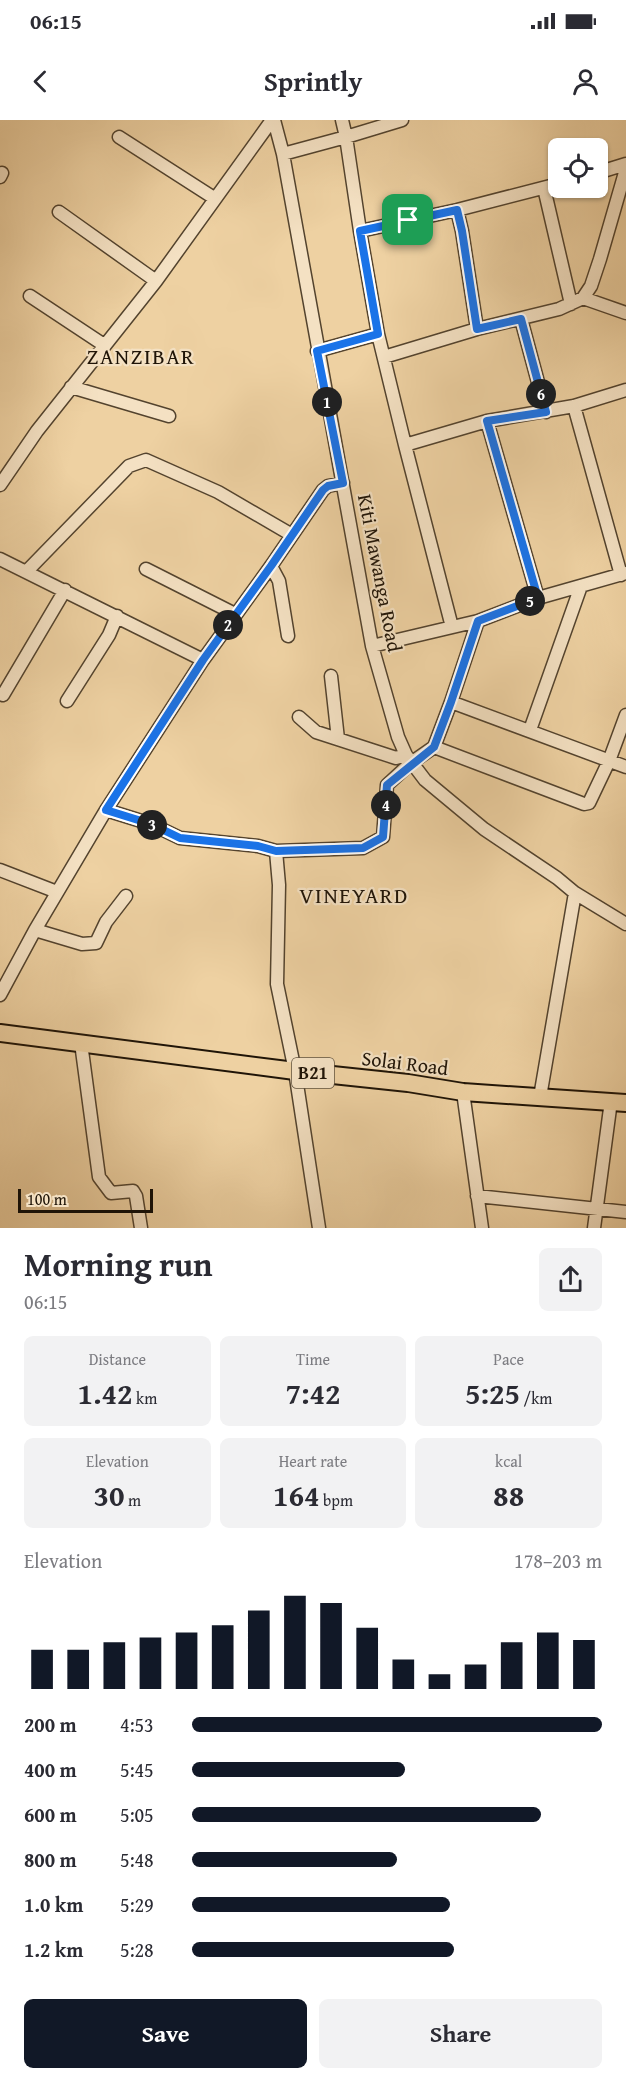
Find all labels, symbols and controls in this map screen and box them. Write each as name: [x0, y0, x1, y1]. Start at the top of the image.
text: 06:15: [30, 5, 82, 37]
text: Sprintly: [264, 61, 362, 101]
icon: back: [24, 65, 57, 98]
icon: person: [569, 65, 602, 98]
map controls: [548, 138, 608, 198]
button: locate: [548, 138, 608, 198]
pin: [382, 194, 433, 245]
icon: arrive: [391, 203, 424, 236]
district label: ZANZIBAR: [87, 340, 195, 372]
pin: 6: [526, 379, 556, 409]
text: 6: [537, 382, 545, 406]
pin: 1: [312, 387, 342, 417]
text: 1: [323, 390, 331, 414]
street label: Kiti Mawanga Road: [351, 491, 410, 655]
pin: 5: [515, 586, 545, 616]
text: 5: [526, 589, 534, 613]
pin: 2: [213, 610, 243, 640]
text: 2: [224, 613, 232, 637]
pin: 4: [371, 790, 401, 820]
text: 4: [382, 793, 390, 817]
pin: 3: [137, 810, 167, 840]
text: 3: [148, 813, 156, 837]
district label: VINEYARD: [299, 879, 409, 911]
street label: Solai Road: [360, 1043, 450, 1082]
road number: B21: [292, 1058, 334, 1088]
scale bar: [18, 1186, 153, 1214]
text: 100 m: [27, 1187, 67, 1211]
text: Morning run: [24, 1240, 213, 1288]
button: share: [539, 1248, 602, 1311]
text: 06:15: [24, 1287, 67, 1316]
text: Distance: [89, 1347, 146, 1371]
text: Time: [296, 1347, 330, 1371]
text: Pace: [493, 1347, 524, 1371]
text: 1.42: [77, 1371, 133, 1415]
text: 7:42: [285, 1371, 341, 1415]
text: 5:25: [465, 1371, 520, 1415]
text: km: [133, 1386, 157, 1410]
text: /km: [520, 1386, 552, 1410]
text: Elevation: [86, 1449, 149, 1473]
text: Heart rate: [279, 1449, 347, 1473]
text: kcal: [495, 1449, 522, 1473]
text: 30: [93, 1473, 125, 1517]
text: 164: [273, 1473, 320, 1517]
text: 88: [493, 1473, 524, 1517]
text: m: [125, 1488, 141, 1512]
text: bpm: [320, 1488, 353, 1512]
text: Elevation: [24, 1546, 102, 1575]
text: 178–203 m: [514, 1546, 602, 1575]
text: 200 m: [24, 1710, 77, 1739]
text: 4:53: [120, 1710, 154, 1739]
text: 400 m: [24, 1755, 77, 1784]
text: 5:45: [120, 1755, 154, 1784]
text: 600 m: [24, 1800, 77, 1829]
text: 5:05: [120, 1800, 154, 1829]
text: 800 m: [24, 1845, 77, 1874]
text: 5:48: [120, 1845, 154, 1874]
text: 1.0 km: [24, 1890, 83, 1919]
text: 5:29: [120, 1890, 154, 1919]
text: 1.2 km: [24, 1935, 83, 1964]
text: 5:28: [120, 1935, 154, 1964]
button: Save: [24, 1999, 307, 2068]
button: Share: [319, 1999, 602, 2068]

